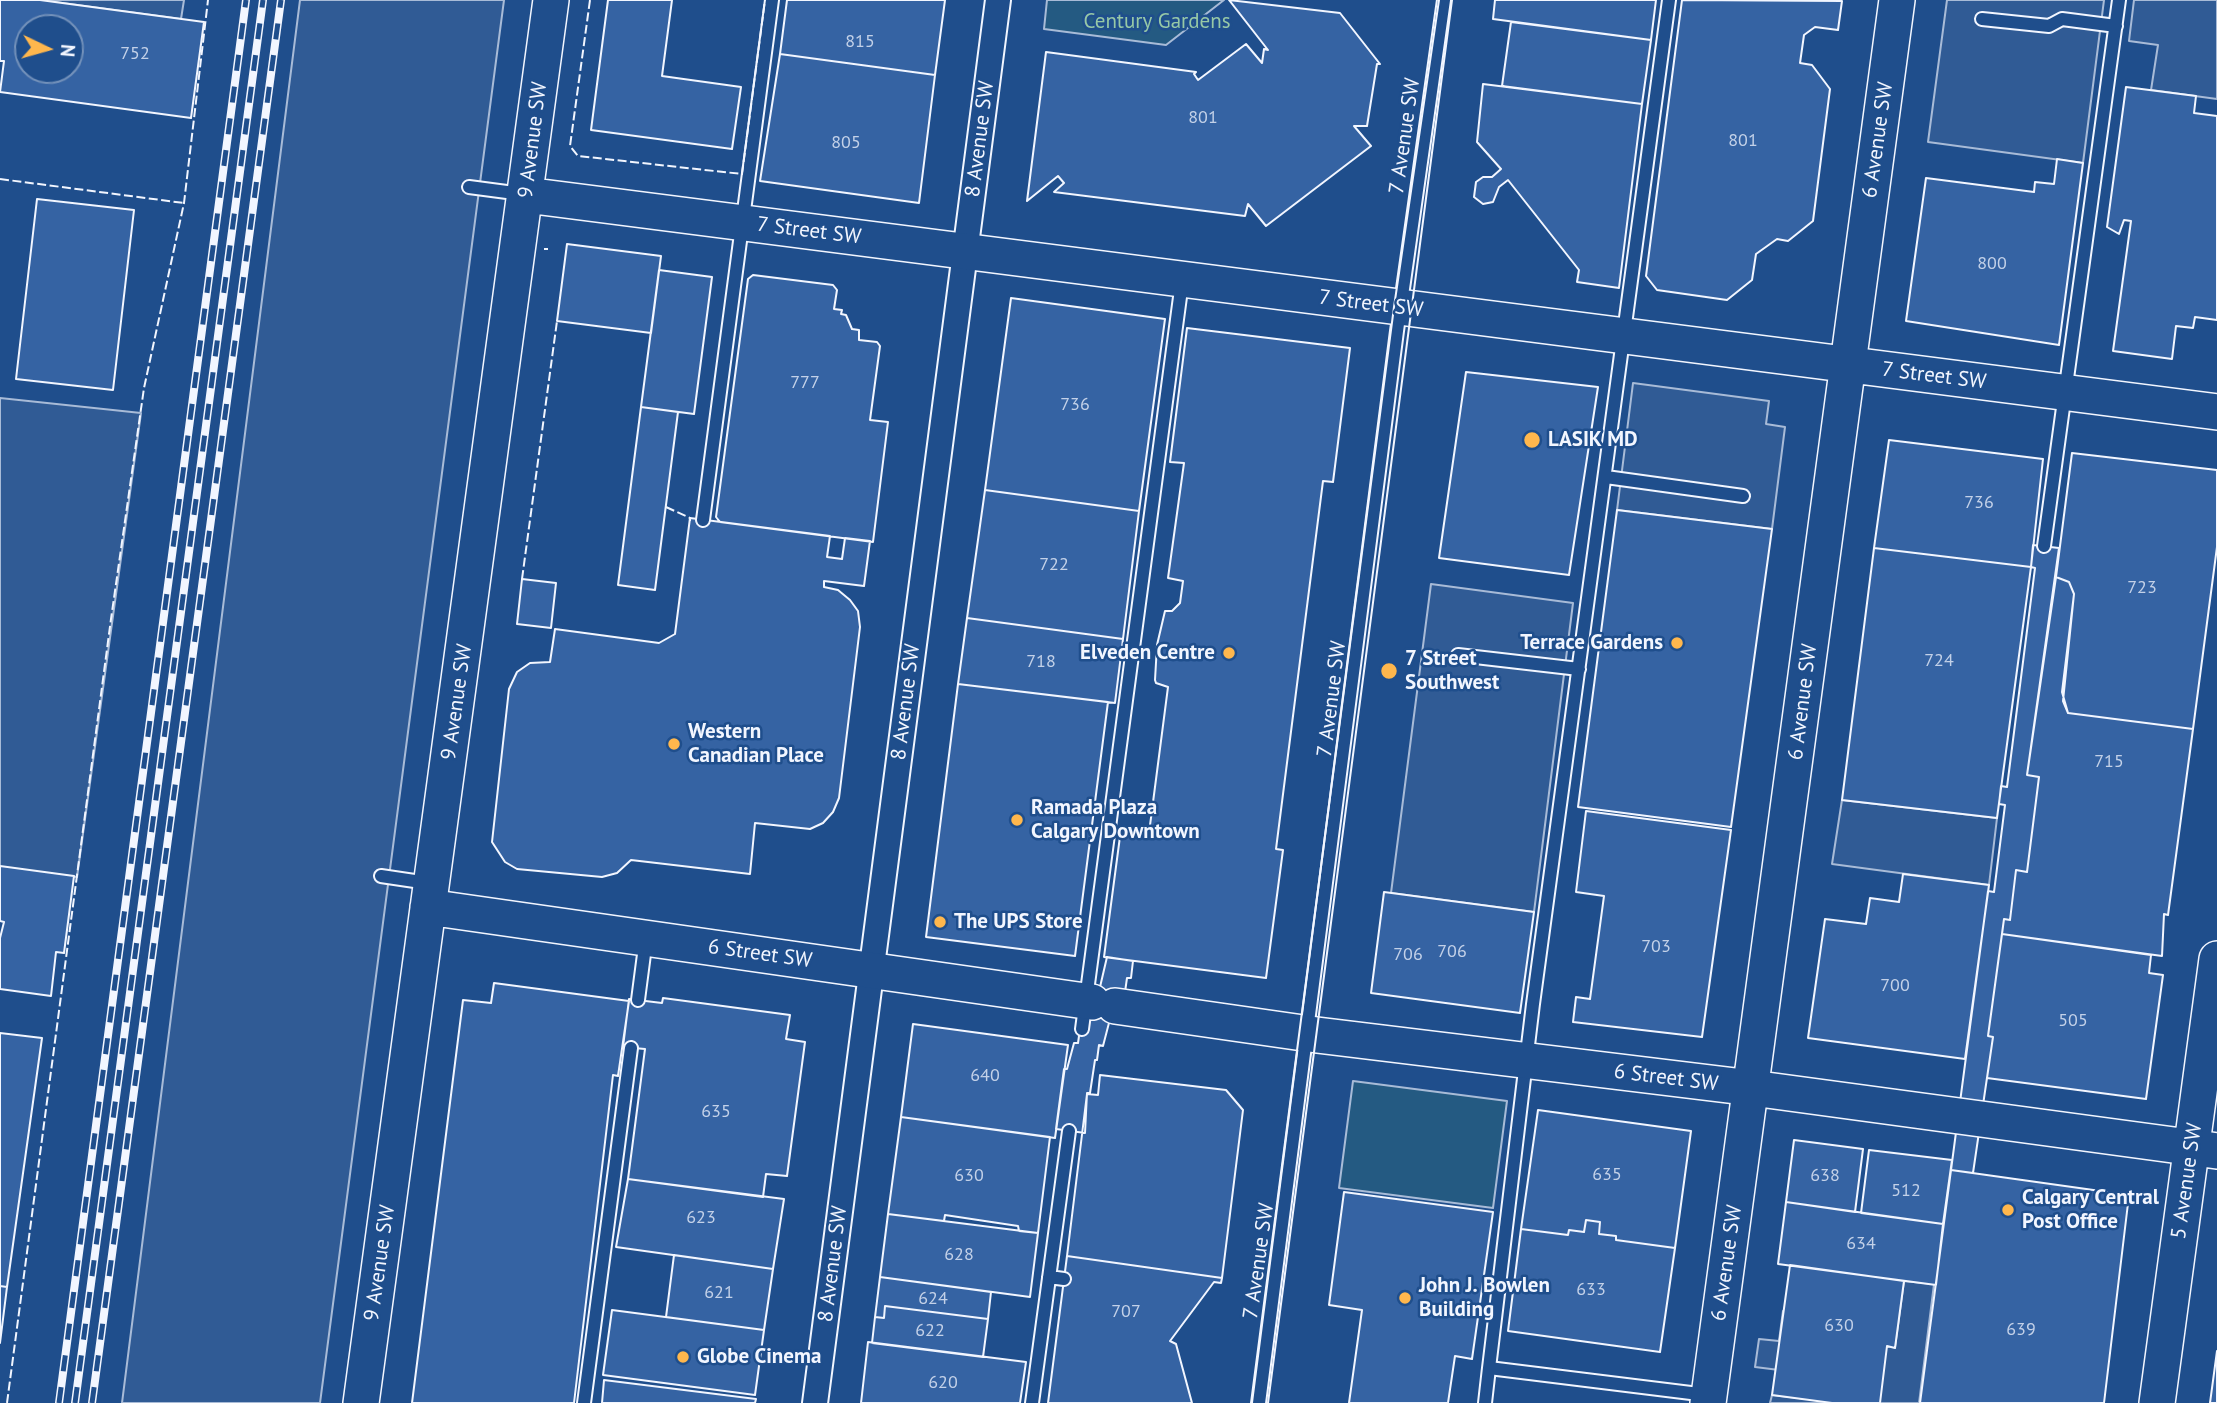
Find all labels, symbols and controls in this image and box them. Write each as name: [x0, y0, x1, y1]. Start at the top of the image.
park label: Century Gardens: [1083, 9, 1231, 35]
north arrow: [14, 14, 84, 84]
house number: 815: [845, 31, 875, 53]
text: N: [55, 43, 80, 58]
house number: 752: [120, 43, 150, 65]
street label: 7 Avenue SW: [1384, 76, 1426, 196]
street label: 8 Avenue SW: [960, 80, 1000, 198]
street label: 6 Avenue SW: [1857, 80, 1899, 200]
street label: 9 Avenue SW: [513, 81, 553, 199]
house number: 801: [1188, 107, 1218, 129]
house number: 801: [1728, 130, 1758, 152]
house number: 805: [831, 132, 861, 154]
street label: 7 Street SW: [755, 212, 863, 250]
house number: 800: [1977, 253, 2007, 275]
street label: 7 Street SW: [1317, 285, 1425, 323]
street label: 7 Street SW: [1880, 357, 1988, 395]
house number: 777: [790, 372, 820, 394]
house number: 736: [1060, 394, 1090, 416]
place label: LASIK MD: [1548, 427, 1638, 453]
marker: LASIK MD: [1522, 430, 1542, 450]
house number: 736: [1964, 492, 1994, 514]
house number: 722: [1039, 554, 1069, 576]
house number: 723: [2127, 577, 2157, 599]
place label: Terrace Gardens: [1520, 630, 1663, 656]
marker: Terrace Gardens: [1669, 635, 1685, 651]
place label: Elveden Centre: [1080, 640, 1215, 666]
street label: 7 Avenue SW: [1312, 640, 1352, 758]
street label: 9 Avenue SW: [436, 642, 478, 762]
street label: 8 Avenue SW: [886, 643, 926, 761]
street label: 6 Avenue SW: [1783, 643, 1823, 761]
marker: Elveden Centre: [1221, 645, 1237, 661]
place label: 7 Street Southwest: [1405, 646, 1499, 696]
house number: 724: [1924, 650, 1954, 672]
house number: 718: [1026, 651, 1056, 673]
marker: 7 Street Southwest: [1379, 661, 1399, 681]
place label: Western Canadian Place: [688, 719, 824, 769]
marker: Western Canadian Place: [666, 736, 682, 752]
house number: 715: [2094, 751, 2124, 773]
place label: Ramada Plaza Calgary Downtown: [1031, 795, 1200, 845]
marker: Ramada Plaza Calgary Downtown: [1009, 812, 1025, 828]
place label: The UPS Store: [954, 909, 1083, 935]
marker: The UPS Store: [932, 914, 948, 930]
street label: 6 Street SW: [706, 934, 814, 974]
house number: 703: [1641, 936, 1671, 958]
house number: 706: [1437, 941, 1467, 963]
house number: 706: [1393, 944, 1423, 966]
house number: 700: [1880, 975, 1910, 997]
house number: 505: [2058, 1010, 2088, 1032]
street label: 6 Street SW: [1612, 1059, 1720, 1097]
house number: 640: [970, 1065, 1000, 1087]
house number: 635: [701, 1101, 731, 1123]
street label: 5 Avenue SW: [2166, 1121, 2208, 1241]
house number: 635: [1592, 1164, 1622, 1186]
house number: 630: [954, 1165, 984, 1187]
house number: 638: [1810, 1165, 1840, 1187]
house number: 512: [1891, 1180, 1921, 1202]
place label: Calgary Central Post Office: [2022, 1185, 2159, 1235]
street label: 7 Avenue SW: [1238, 1201, 1280, 1321]
marker: Calgary Central Post Office: [2000, 1202, 2016, 1218]
street label: 9 Avenue SW: [359, 1203, 401, 1323]
street label: 6 Avenue SW: [1706, 1203, 1748, 1323]
street label: 8 Avenue SW: [813, 1205, 853, 1323]
house number: 623: [686, 1207, 716, 1229]
house number: 634: [1846, 1233, 1876, 1255]
house number: 628: [944, 1244, 974, 1266]
place label: John J. Bowlen Building: [1419, 1273, 1550, 1323]
house number: 633: [1576, 1279, 1606, 1301]
house number: 621: [704, 1282, 734, 1304]
house number: 624: [918, 1288, 948, 1310]
marker: John J. Bowlen Building: [1397, 1290, 1413, 1306]
house number: 707: [1111, 1301, 1141, 1323]
house number: 630: [1824, 1315, 1854, 1337]
house number: 639: [2006, 1319, 2036, 1341]
house number: 622: [915, 1320, 945, 1342]
place label: Globe Cinema: [697, 1344, 821, 1370]
marker: Globe Cinema: [675, 1349, 691, 1365]
house number: 620: [928, 1372, 958, 1394]

